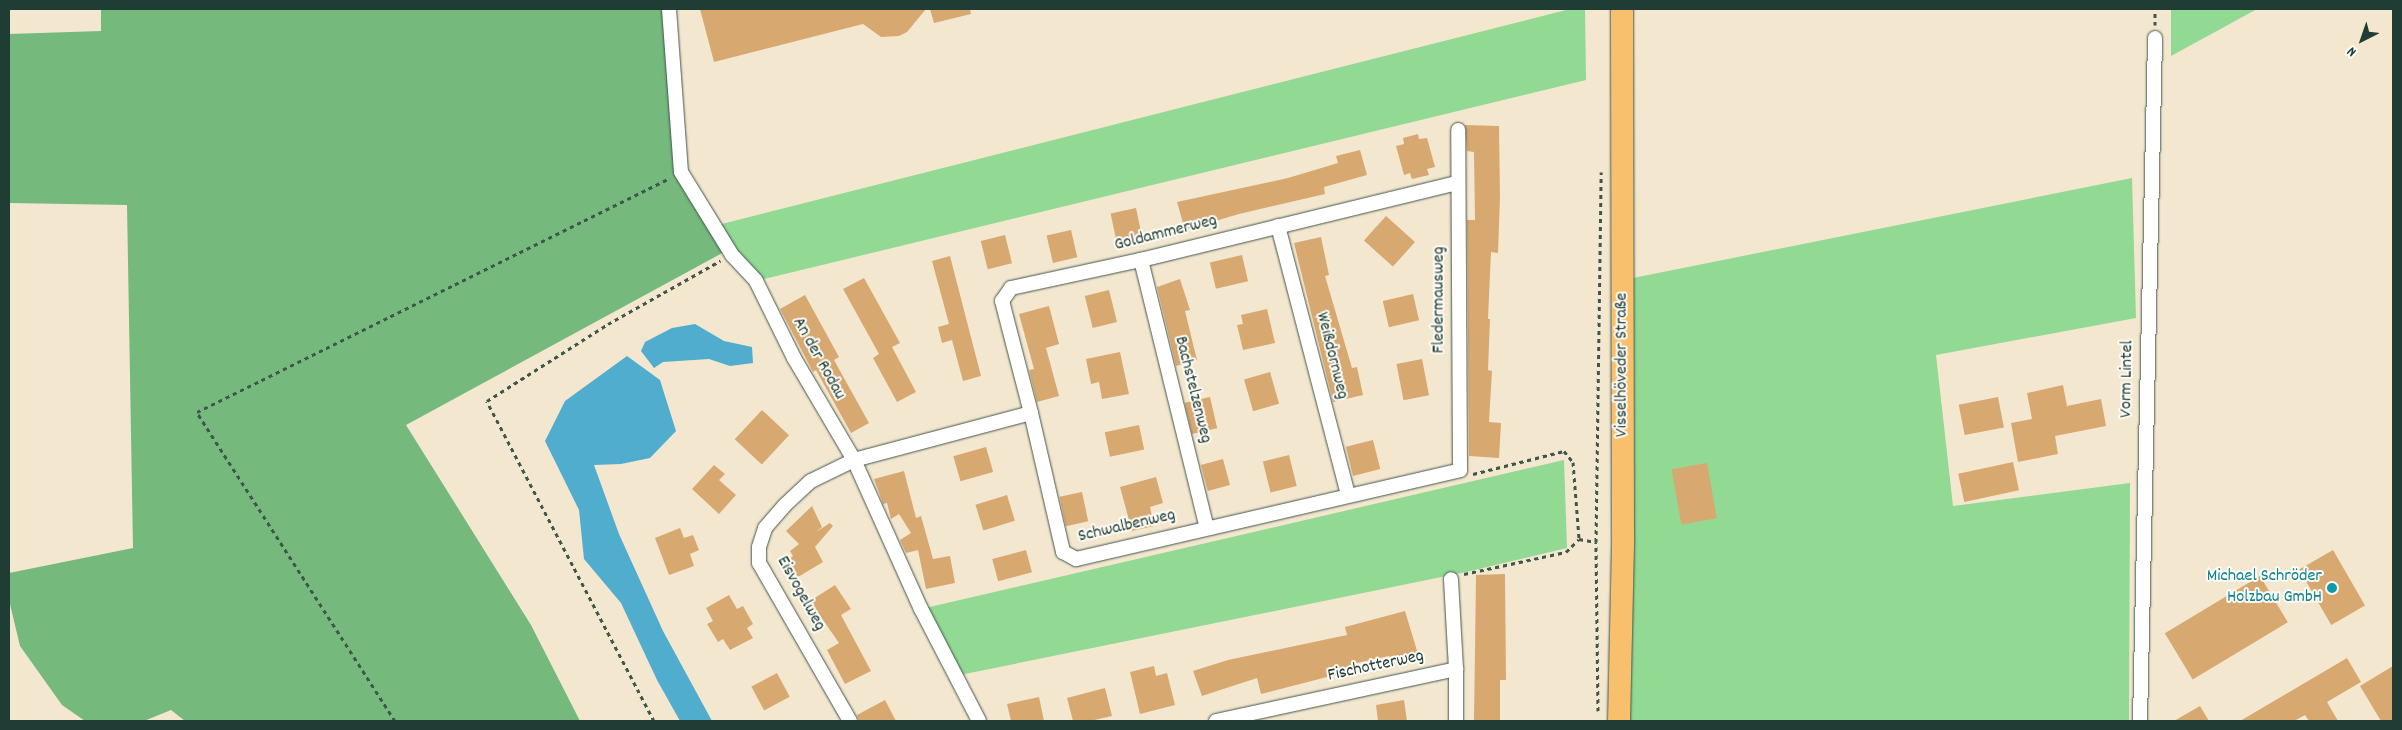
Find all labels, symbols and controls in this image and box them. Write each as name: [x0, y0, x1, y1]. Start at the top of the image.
north arrow: [2337, 15, 2387, 65]
text: N: [2343, 42, 2361, 61]
street label: Goldammerweg: [1112, 211, 1220, 257]
street label: Fledermausweg: [1429, 247, 1451, 353]
street label: Visselhöveder Straße: [1612, 293, 1634, 437]
street label: Weißdornweg: [1310, 310, 1352, 402]
street label: An der Rodau: [787, 314, 849, 404]
street label: Bachstelzenweg: [1168, 334, 1216, 446]
street label: Vorm Lintel: [2117, 340, 2139, 418]
street label: Schwalbenweg: [1076, 505, 1178, 549]
street label: Eisvogelweg: [771, 553, 829, 635]
place label: Michael Schröder Holzbau GmbH: [2207, 567, 2322, 610]
marker: Michael Schröder Holzbau GmbH: [2326, 582, 2338, 594]
street label: Fischotterweg: [1326, 646, 1426, 688]

